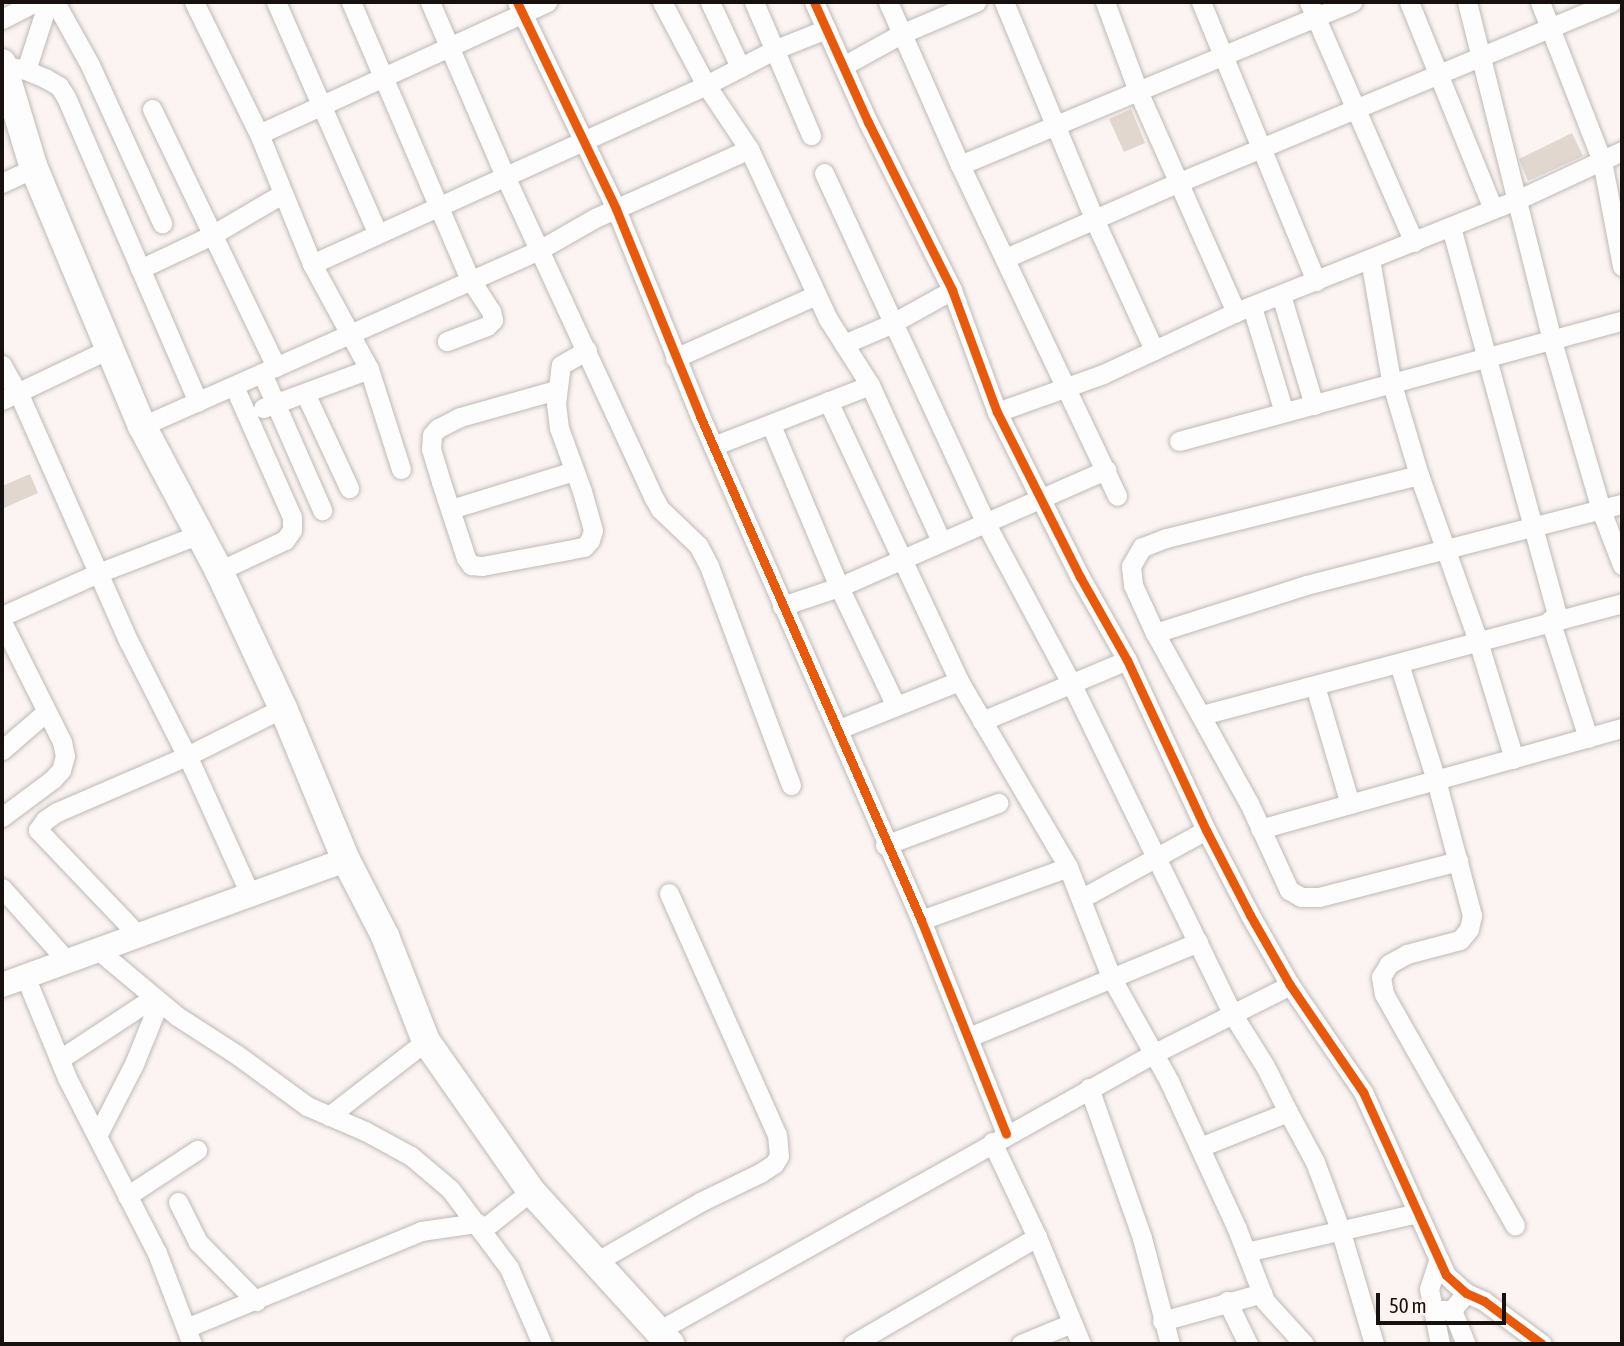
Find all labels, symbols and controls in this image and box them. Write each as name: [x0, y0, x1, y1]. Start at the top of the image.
scale bar: [1379, 1280, 1508, 1324]
text: 50 m: [1389, 1293, 1427, 1317]

